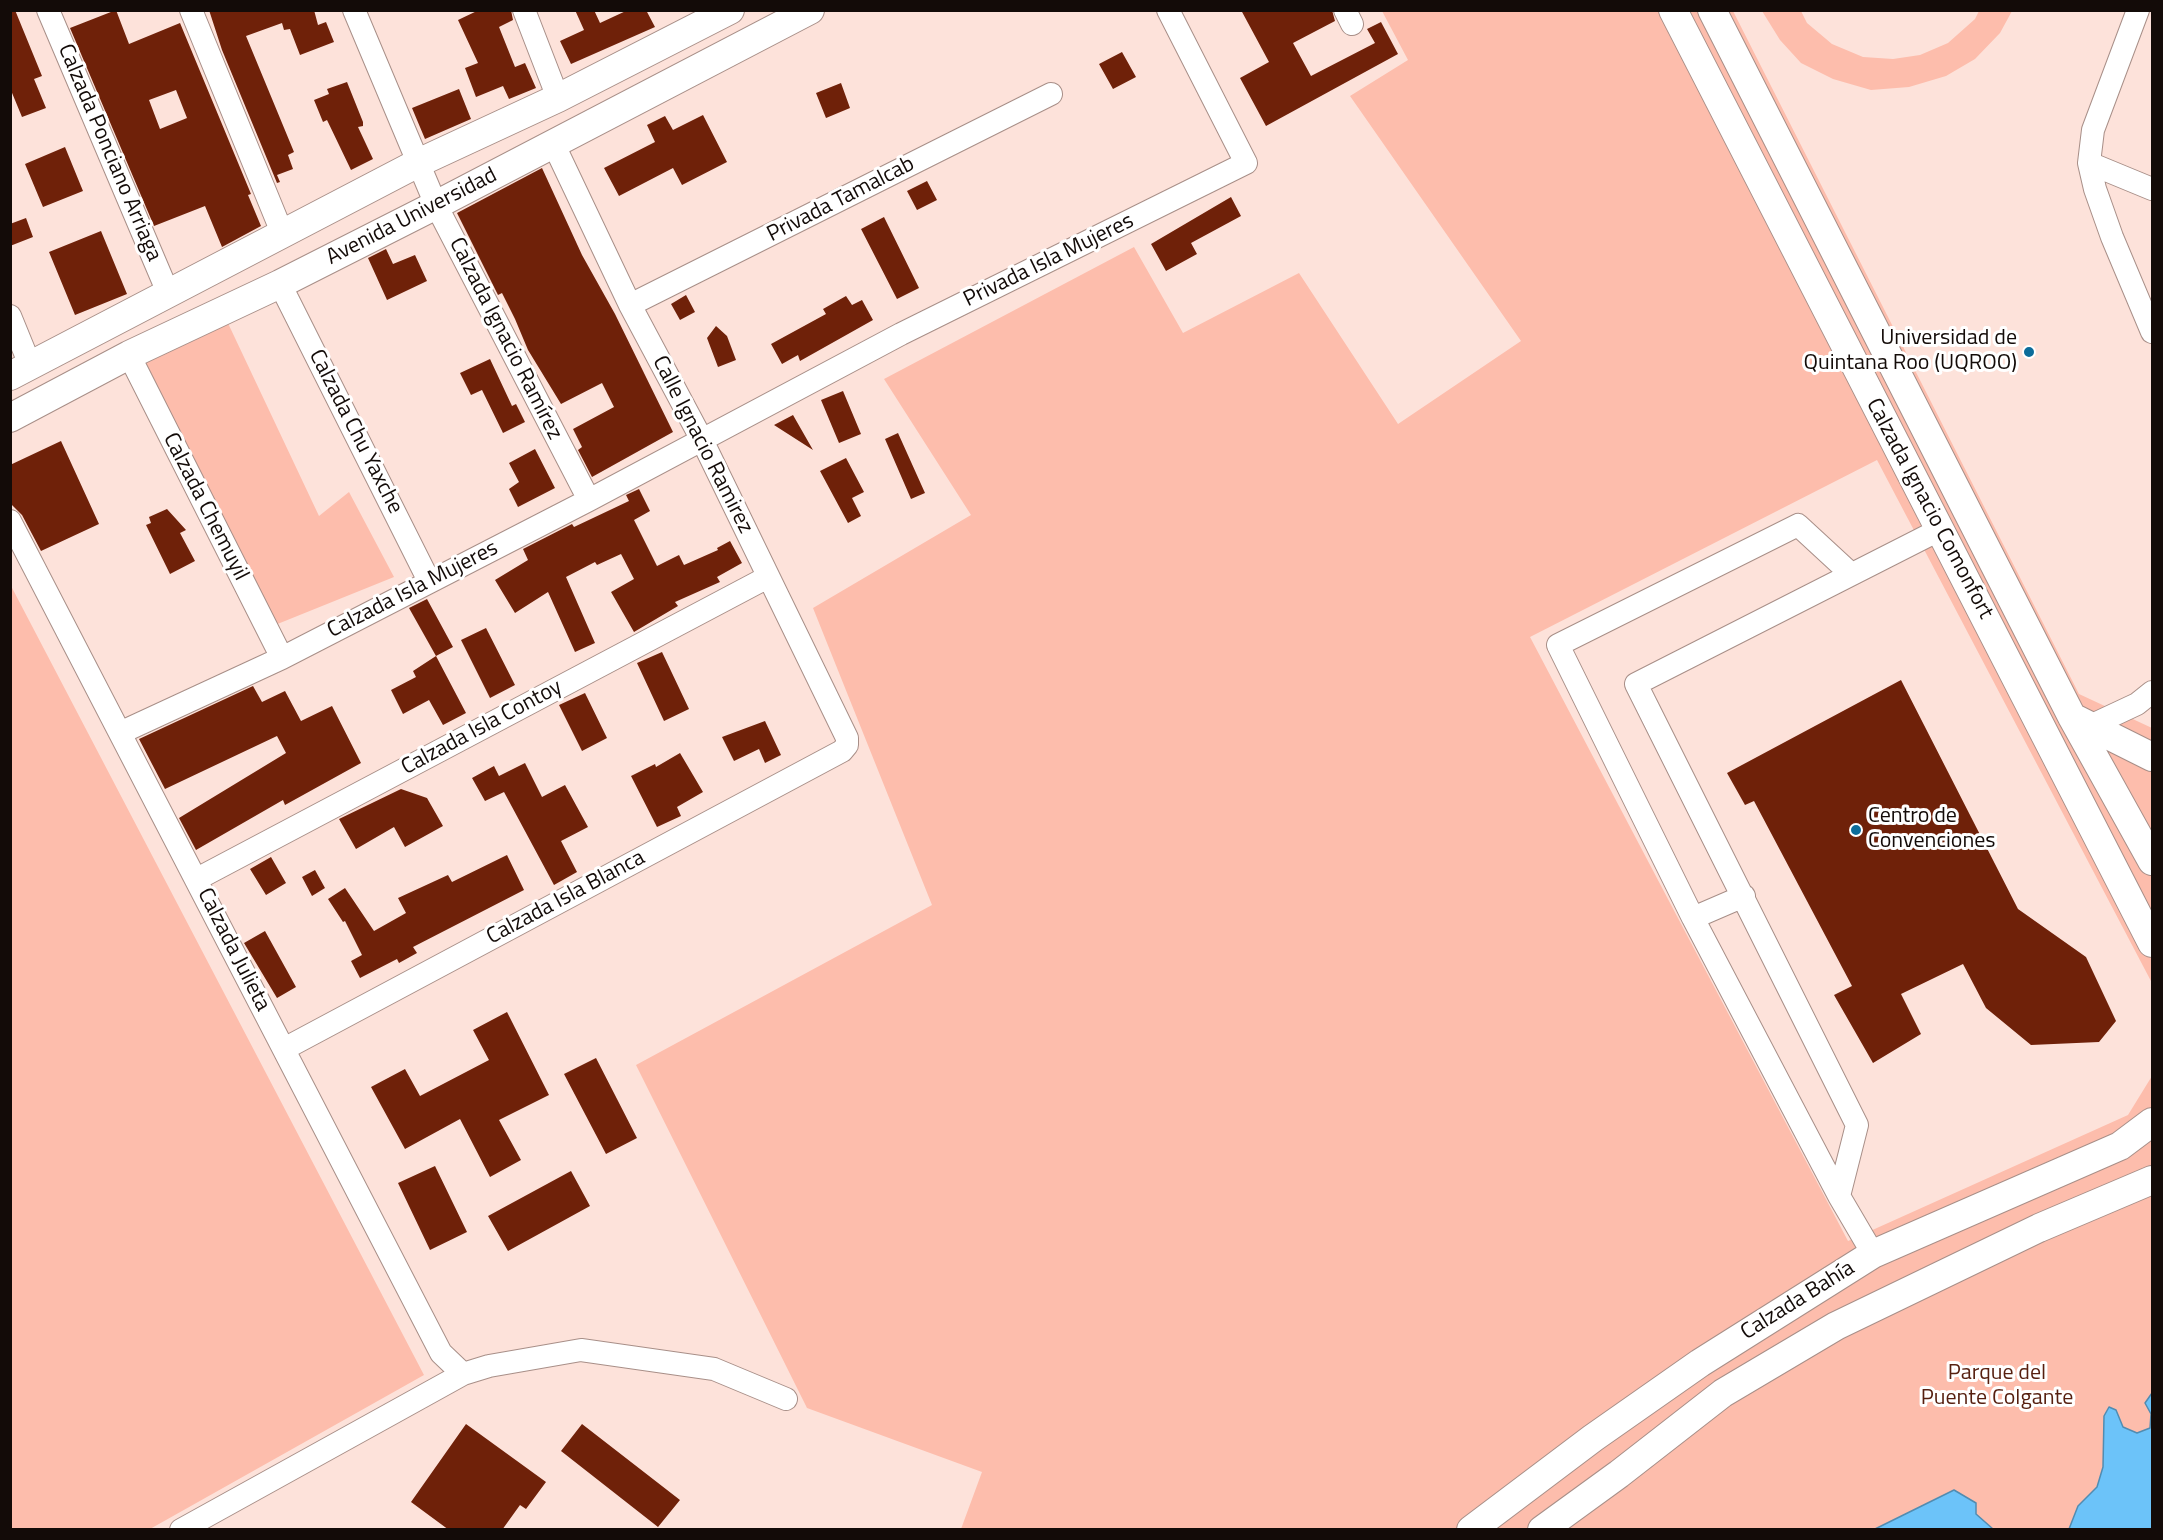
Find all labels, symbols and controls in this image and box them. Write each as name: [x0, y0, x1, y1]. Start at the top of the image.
street label: Calzada Ponciano Arriaga: [51, 41, 167, 265]
street label: Privada Tamalcab: [763, 152, 919, 248]
street label: Avenida Universidad: [322, 163, 502, 271]
street label: Privada Isla Mujeres: [960, 208, 1138, 314]
street label: Calzada Ignacio Ramírez: [443, 234, 567, 444]
place label: Universidad de Quintana Roo (UQROO): [1804, 326, 2017, 378]
marker: Universidad de Quintana Roo (UQROO): [2022, 345, 2036, 359]
street label: Calzada Chu Yaxche: [302, 346, 408, 518]
street label: Calle Ignacio Ramirez: [646, 352, 758, 538]
street label: Calzada Ignacio Comonfort: [1860, 394, 1998, 624]
street label: Calzada Chemuyil: [156, 429, 254, 585]
street label: Calzada Isla Mujeres: [323, 536, 503, 644]
street label: Calzada Isla Contoy: [397, 675, 567, 781]
place label: Centro de Convenciones: [1868, 804, 1996, 855]
marker: Centro de Convenciones: [1849, 823, 1863, 837]
street label: Calzada Isla Blanca: [482, 845, 650, 951]
street label: Calzada Julieta: [191, 884, 275, 1016]
street label: Calzada Bahía: [1736, 1256, 1860, 1346]
park label: Parque del Puente Colgante: [1921, 1361, 2073, 1412]

